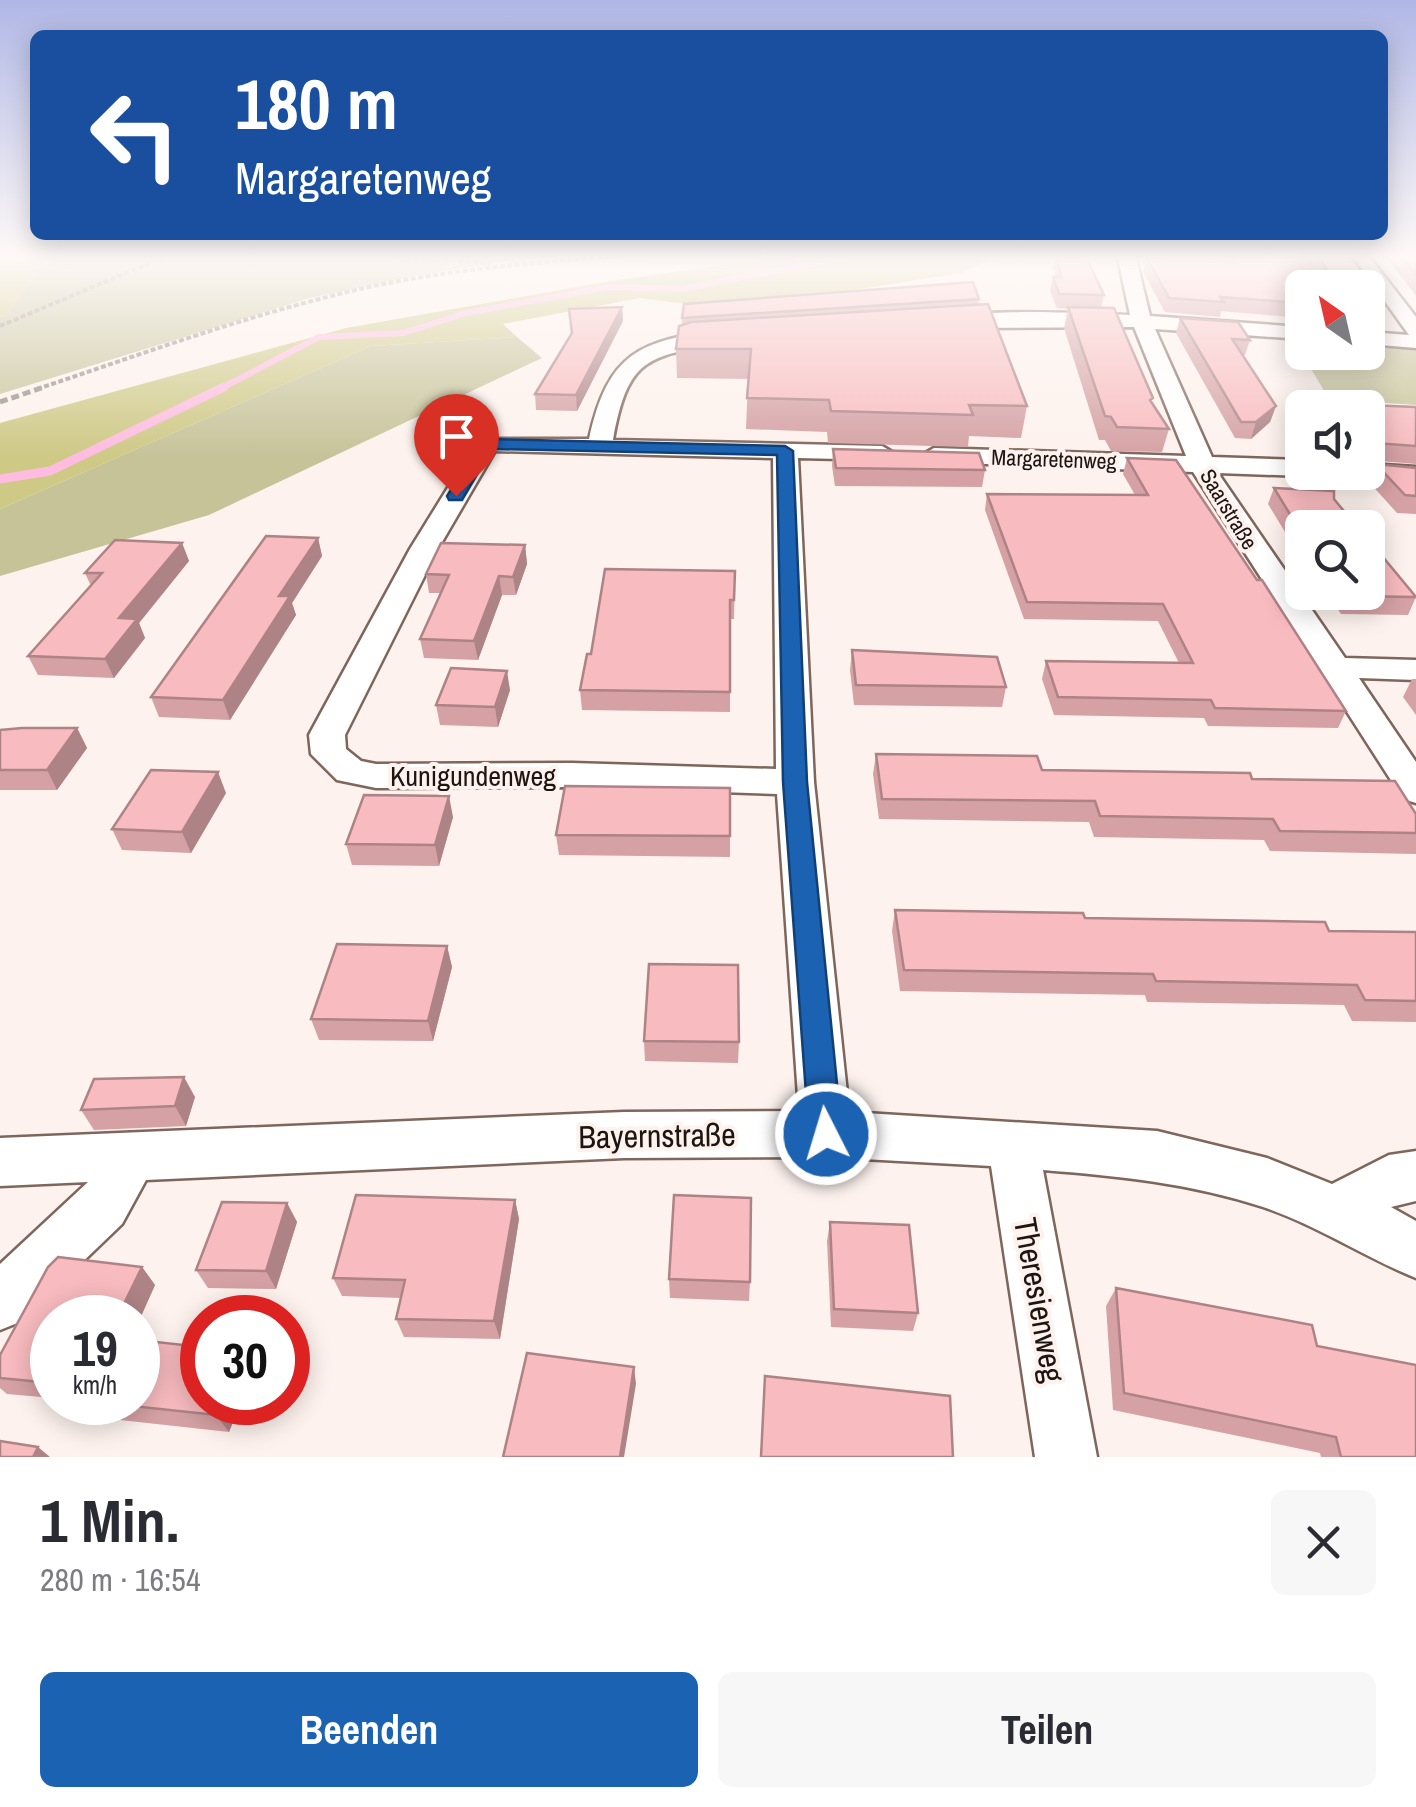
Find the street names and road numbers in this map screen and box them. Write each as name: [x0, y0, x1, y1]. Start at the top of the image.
street label: Margaretenweg: [991, 442, 1117, 476]
street label: Saarstraße: [1193, 463, 1265, 555]
street label: Kunigundenweg: [390, 757, 556, 795]
street label: Bayernstraße: [578, 1113, 736, 1158]
street label: Theresienweg: [1004, 1214, 1075, 1386]

